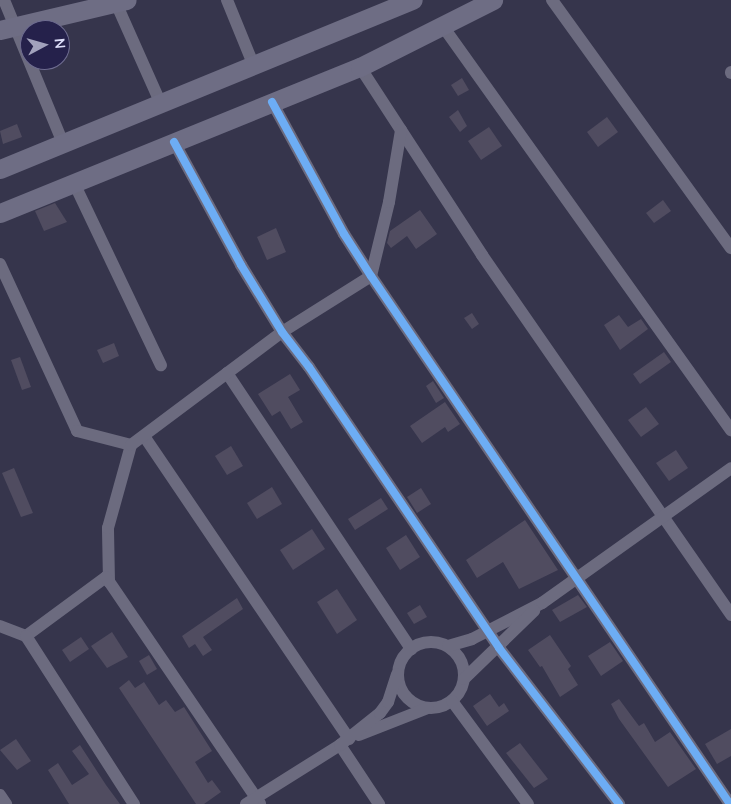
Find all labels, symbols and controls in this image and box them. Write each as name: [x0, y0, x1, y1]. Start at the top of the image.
north arrow: [20, 20, 70, 70]
text: N: [49, 37, 69, 50]

